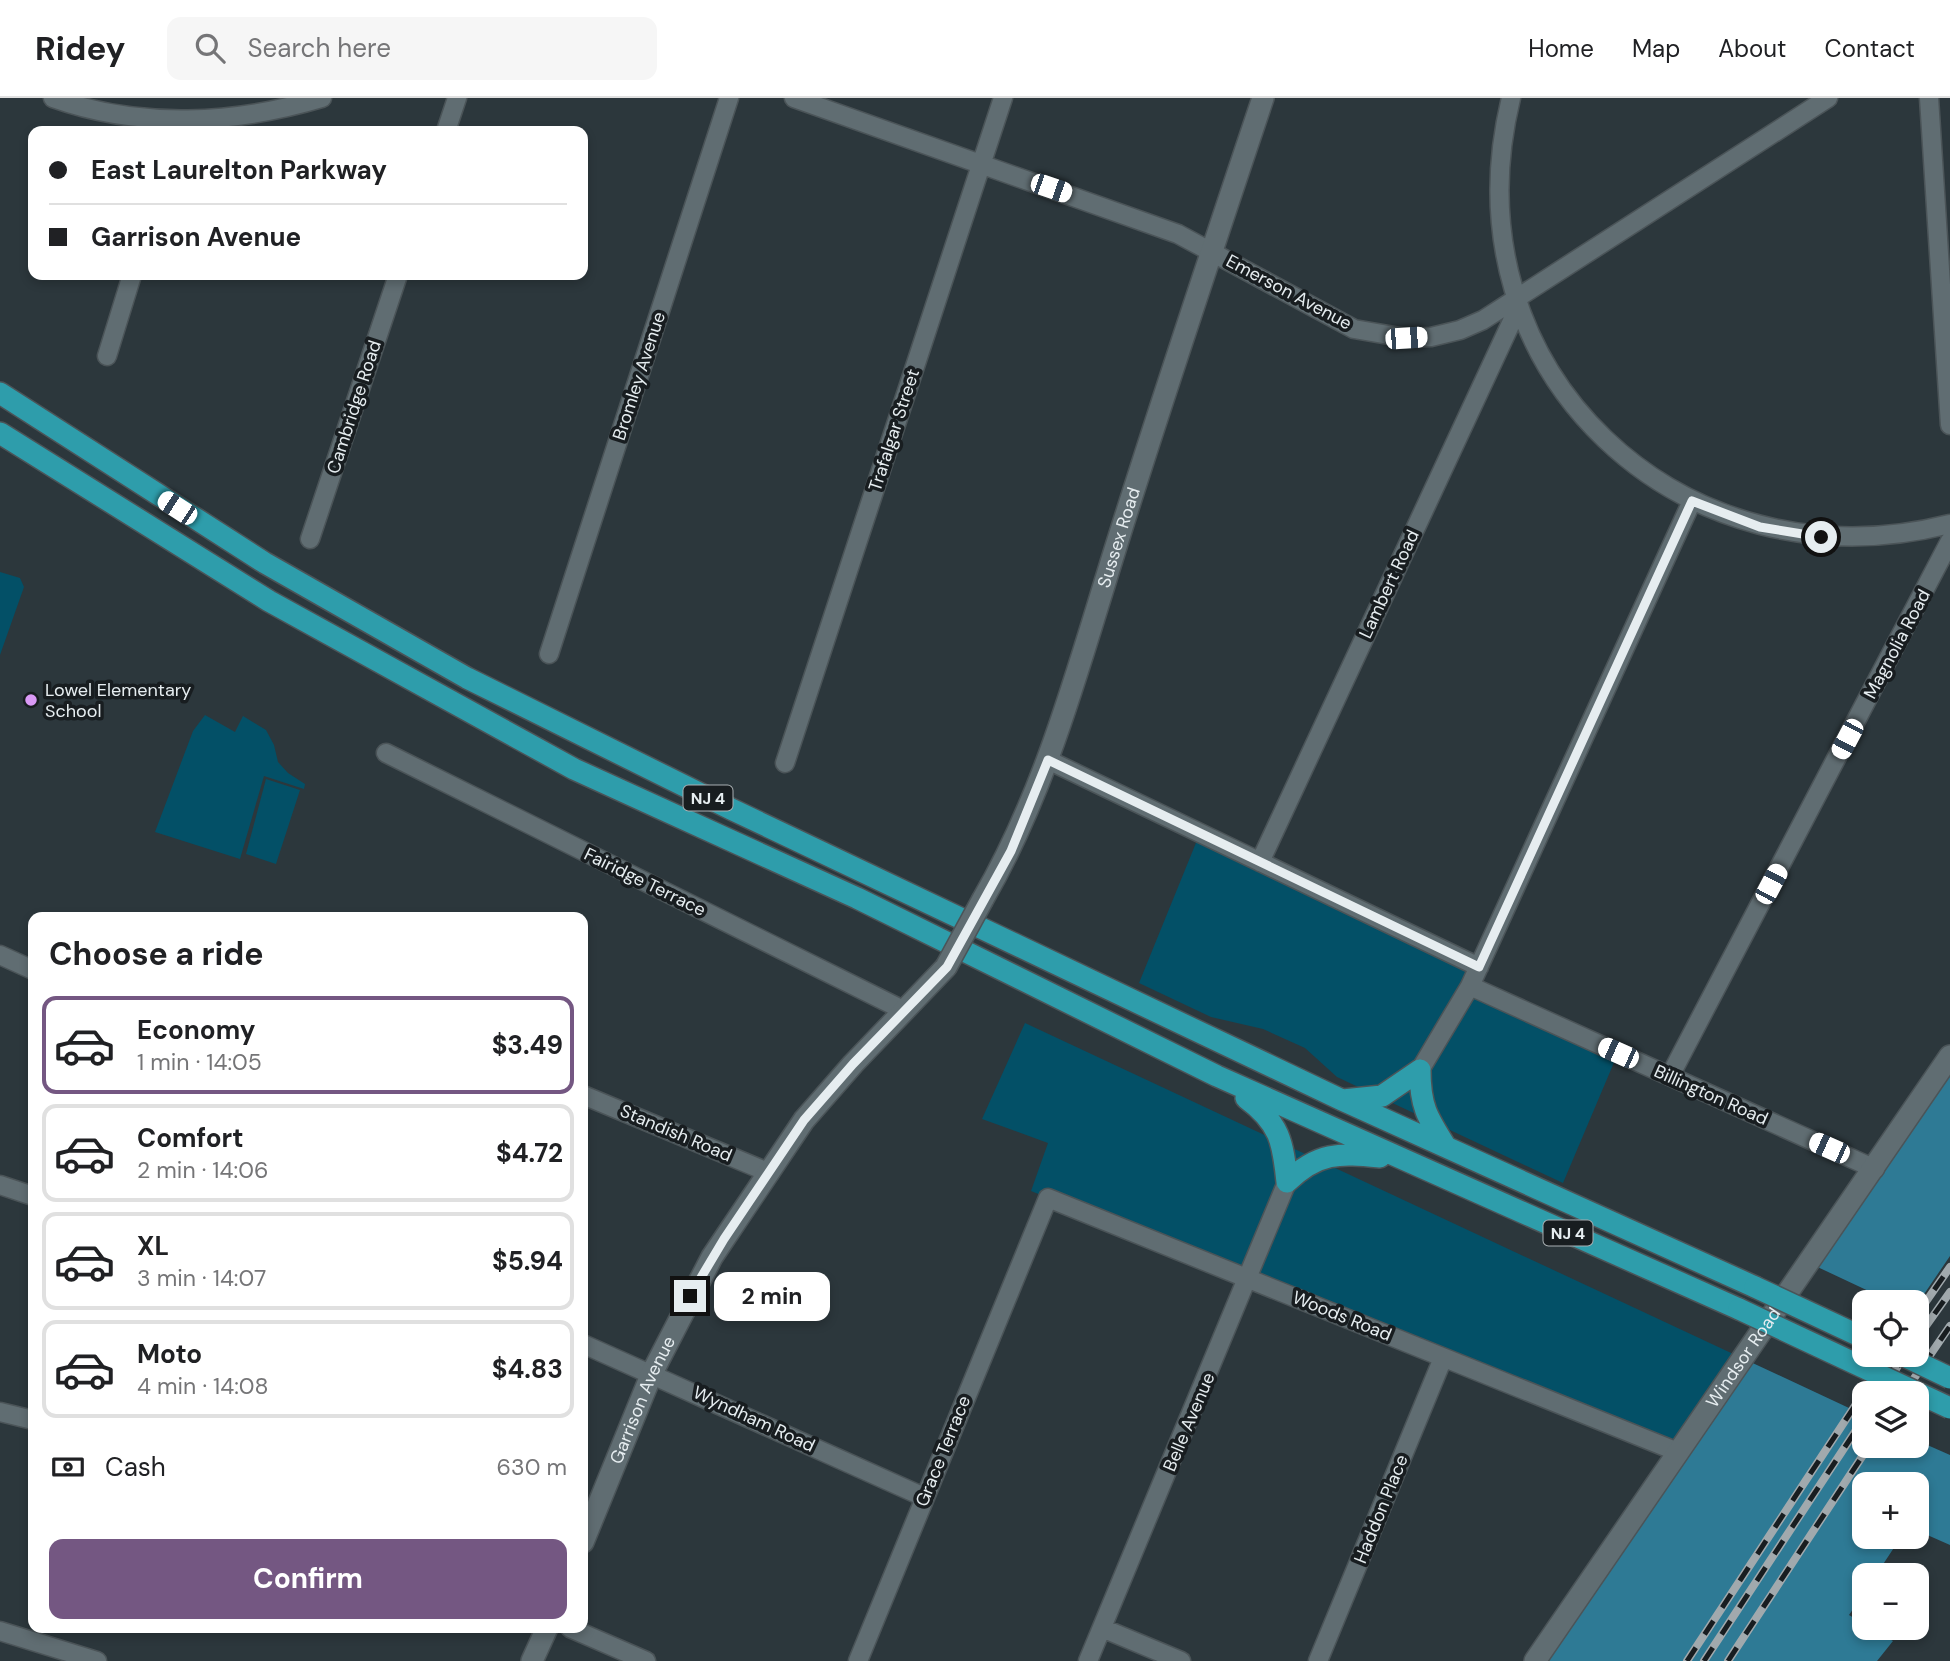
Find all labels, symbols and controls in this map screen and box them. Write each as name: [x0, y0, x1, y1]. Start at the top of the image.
search box: [167, 17, 657, 80]
text: Ridey: [35, 27, 125, 70]
icon: search: [191, 29, 229, 67]
text: Search here: [247, 31, 391, 65]
text: Home: [1528, 33, 1594, 64]
text: Map: [1632, 33, 1680, 64]
text: About: [1718, 33, 1787, 64]
text: Contact: [1825, 33, 1915, 64]
text: East Laurelton Parkway: [91, 153, 387, 187]
car: [1028, 171, 1075, 205]
text: Garrison Avenue: [91, 220, 301, 254]
street label: Emerson Avenue: [1222, 249, 1356, 335]
street label: Bromley Avenue: [607, 309, 671, 443]
car: [1385, 326, 1428, 350]
street label: Cambridge Road: [321, 337, 387, 477]
street label: Trafalgar Street: [863, 366, 925, 494]
street label: Sussex Road: [1092, 484, 1146, 591]
car: [154, 488, 201, 528]
route start: [1805, 521, 1837, 553]
street label: Lambert Road: [1353, 526, 1425, 642]
street label: Magnolia Road: [1858, 585, 1936, 703]
place label: Lowel Elementary School: [45, 678, 191, 723]
marker: Lowel Elementary School: [23, 692, 39, 708]
car: [1828, 716, 1867, 762]
road number: NJ 4: [684, 786, 732, 810]
street label: Fairidge Terrace: [580, 842, 710, 922]
car: [1752, 861, 1791, 907]
text: Choose a ride: [49, 933, 264, 975]
text: Economy: [137, 1013, 255, 1047]
icon: car: [53, 1014, 116, 1077]
text: $3.49: [492, 1028, 563, 1062]
car: [1595, 1035, 1642, 1071]
text: 1 min · 14:05: [137, 1047, 262, 1077]
street label: Billington Road: [1650, 1059, 1772, 1131]
street label: Standish Road: [616, 1099, 736, 1167]
text: Comfort: [137, 1121, 243, 1155]
icon: car: [53, 1122, 116, 1185]
car: [1806, 1130, 1853, 1166]
text: $4.72: [496, 1136, 563, 1170]
text: 2 min · 14:06: [137, 1155, 268, 1185]
road number: NJ 4: [1544, 1220, 1592, 1246]
text: XL: [137, 1229, 169, 1263]
icon: car: [53, 1230, 116, 1293]
text: $5.94: [492, 1244, 563, 1278]
text: 3 min · 14:07: [137, 1263, 266, 1293]
callout: 2 min: [714, 1272, 830, 1320]
route end: [674, 1280, 706, 1312]
text: 2 min: [742, 1281, 802, 1311]
street label: Woods Road: [1289, 1285, 1395, 1347]
map controls: [1852, 1290, 1929, 1640]
button: locate: [1852, 1290, 1929, 1367]
street label: Windsor Road: [1700, 1303, 1786, 1412]
street label: Garrison Avenue: [604, 1332, 681, 1467]
text: Moto: [137, 1337, 202, 1371]
icon: car: [53, 1338, 116, 1401]
text: $4.83: [492, 1352, 563, 1386]
street label: Belle Avenue: [1157, 1369, 1221, 1475]
text: 4 min · 14:08: [137, 1371, 269, 1401]
street label: Wyndham Road: [689, 1380, 819, 1458]
button: layers: [1852, 1381, 1929, 1458]
street label: Grace Terrace: [910, 1392, 976, 1510]
icon: cash: [49, 1448, 87, 1486]
text: Cash: [105, 1450, 166, 1484]
street label: Haddon Place: [1348, 1451, 1414, 1567]
text: 630 m: [497, 1452, 567, 1482]
button: +: [1852, 1472, 1929, 1549]
button: Confirm: [49, 1539, 567, 1619]
button: −: [1852, 1563, 1929, 1640]

